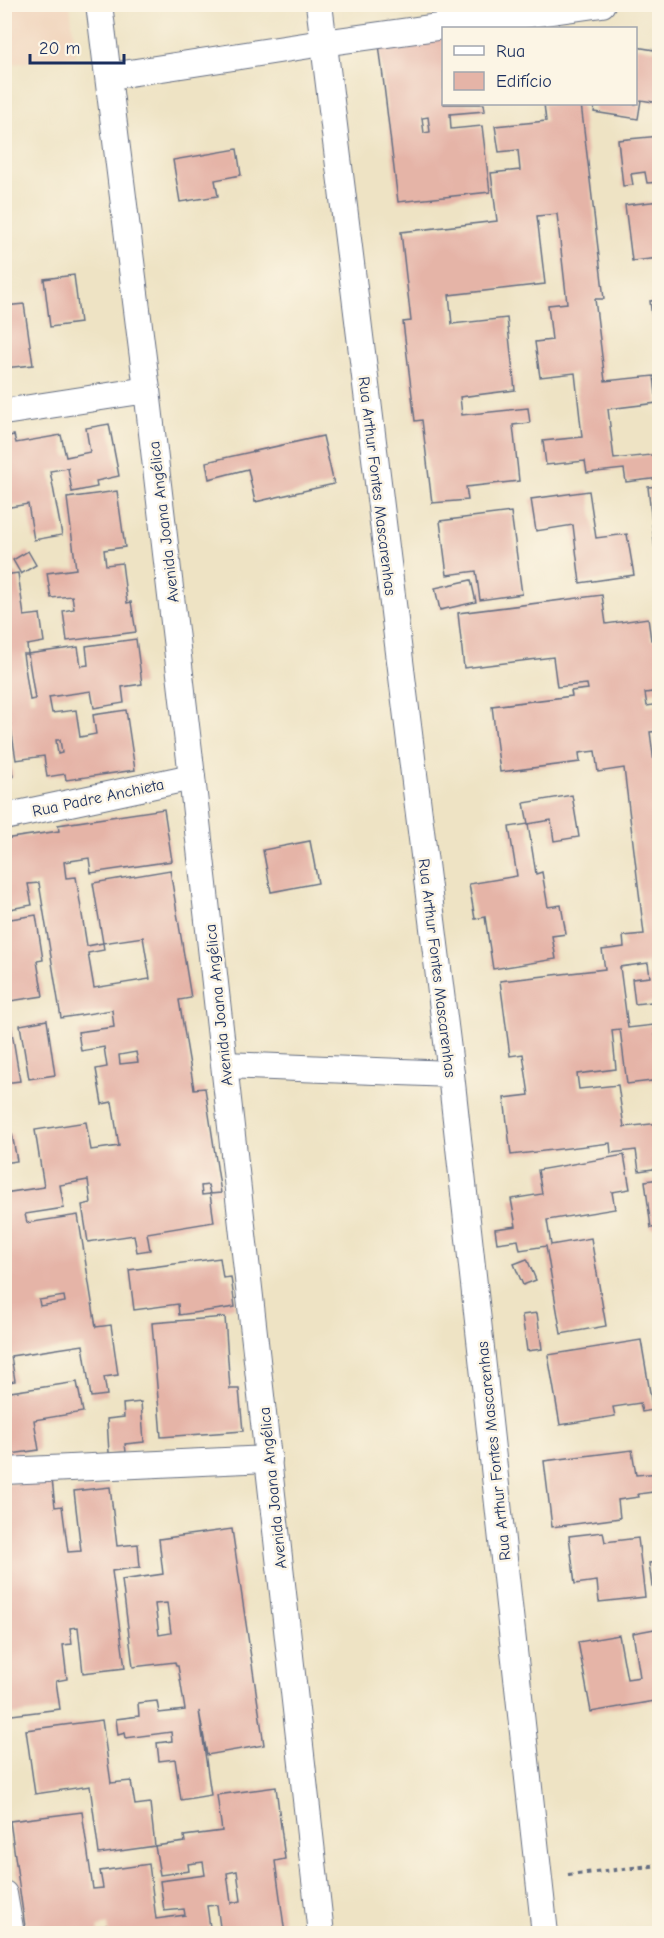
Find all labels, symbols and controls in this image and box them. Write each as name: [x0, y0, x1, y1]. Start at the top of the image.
scale bar: [30, 27, 124, 65]
legend: [442, 27, 637, 105]
text: 20 m: [39, 38, 80, 59]
text: Rua: [496, 41, 525, 62]
text: Edifício: [496, 71, 552, 92]
street label: Rua Arthur Fontes Mascarenhas: [355, 376, 399, 597]
street label: Avenida Joana Angélica: [145, 440, 183, 604]
street label: Rua Padre Anchieta: [31, 775, 166, 821]
street label: Rua Arthur Fontes Mascarenhas: [415, 858, 459, 1079]
street label: Avenida Joana Angélica: [202, 923, 236, 1087]
street label: Rua Arthur Fontes Mascarenhas: [473, 1340, 514, 1561]
street label: Avenida Joana Angélica: [256, 1406, 290, 1570]

